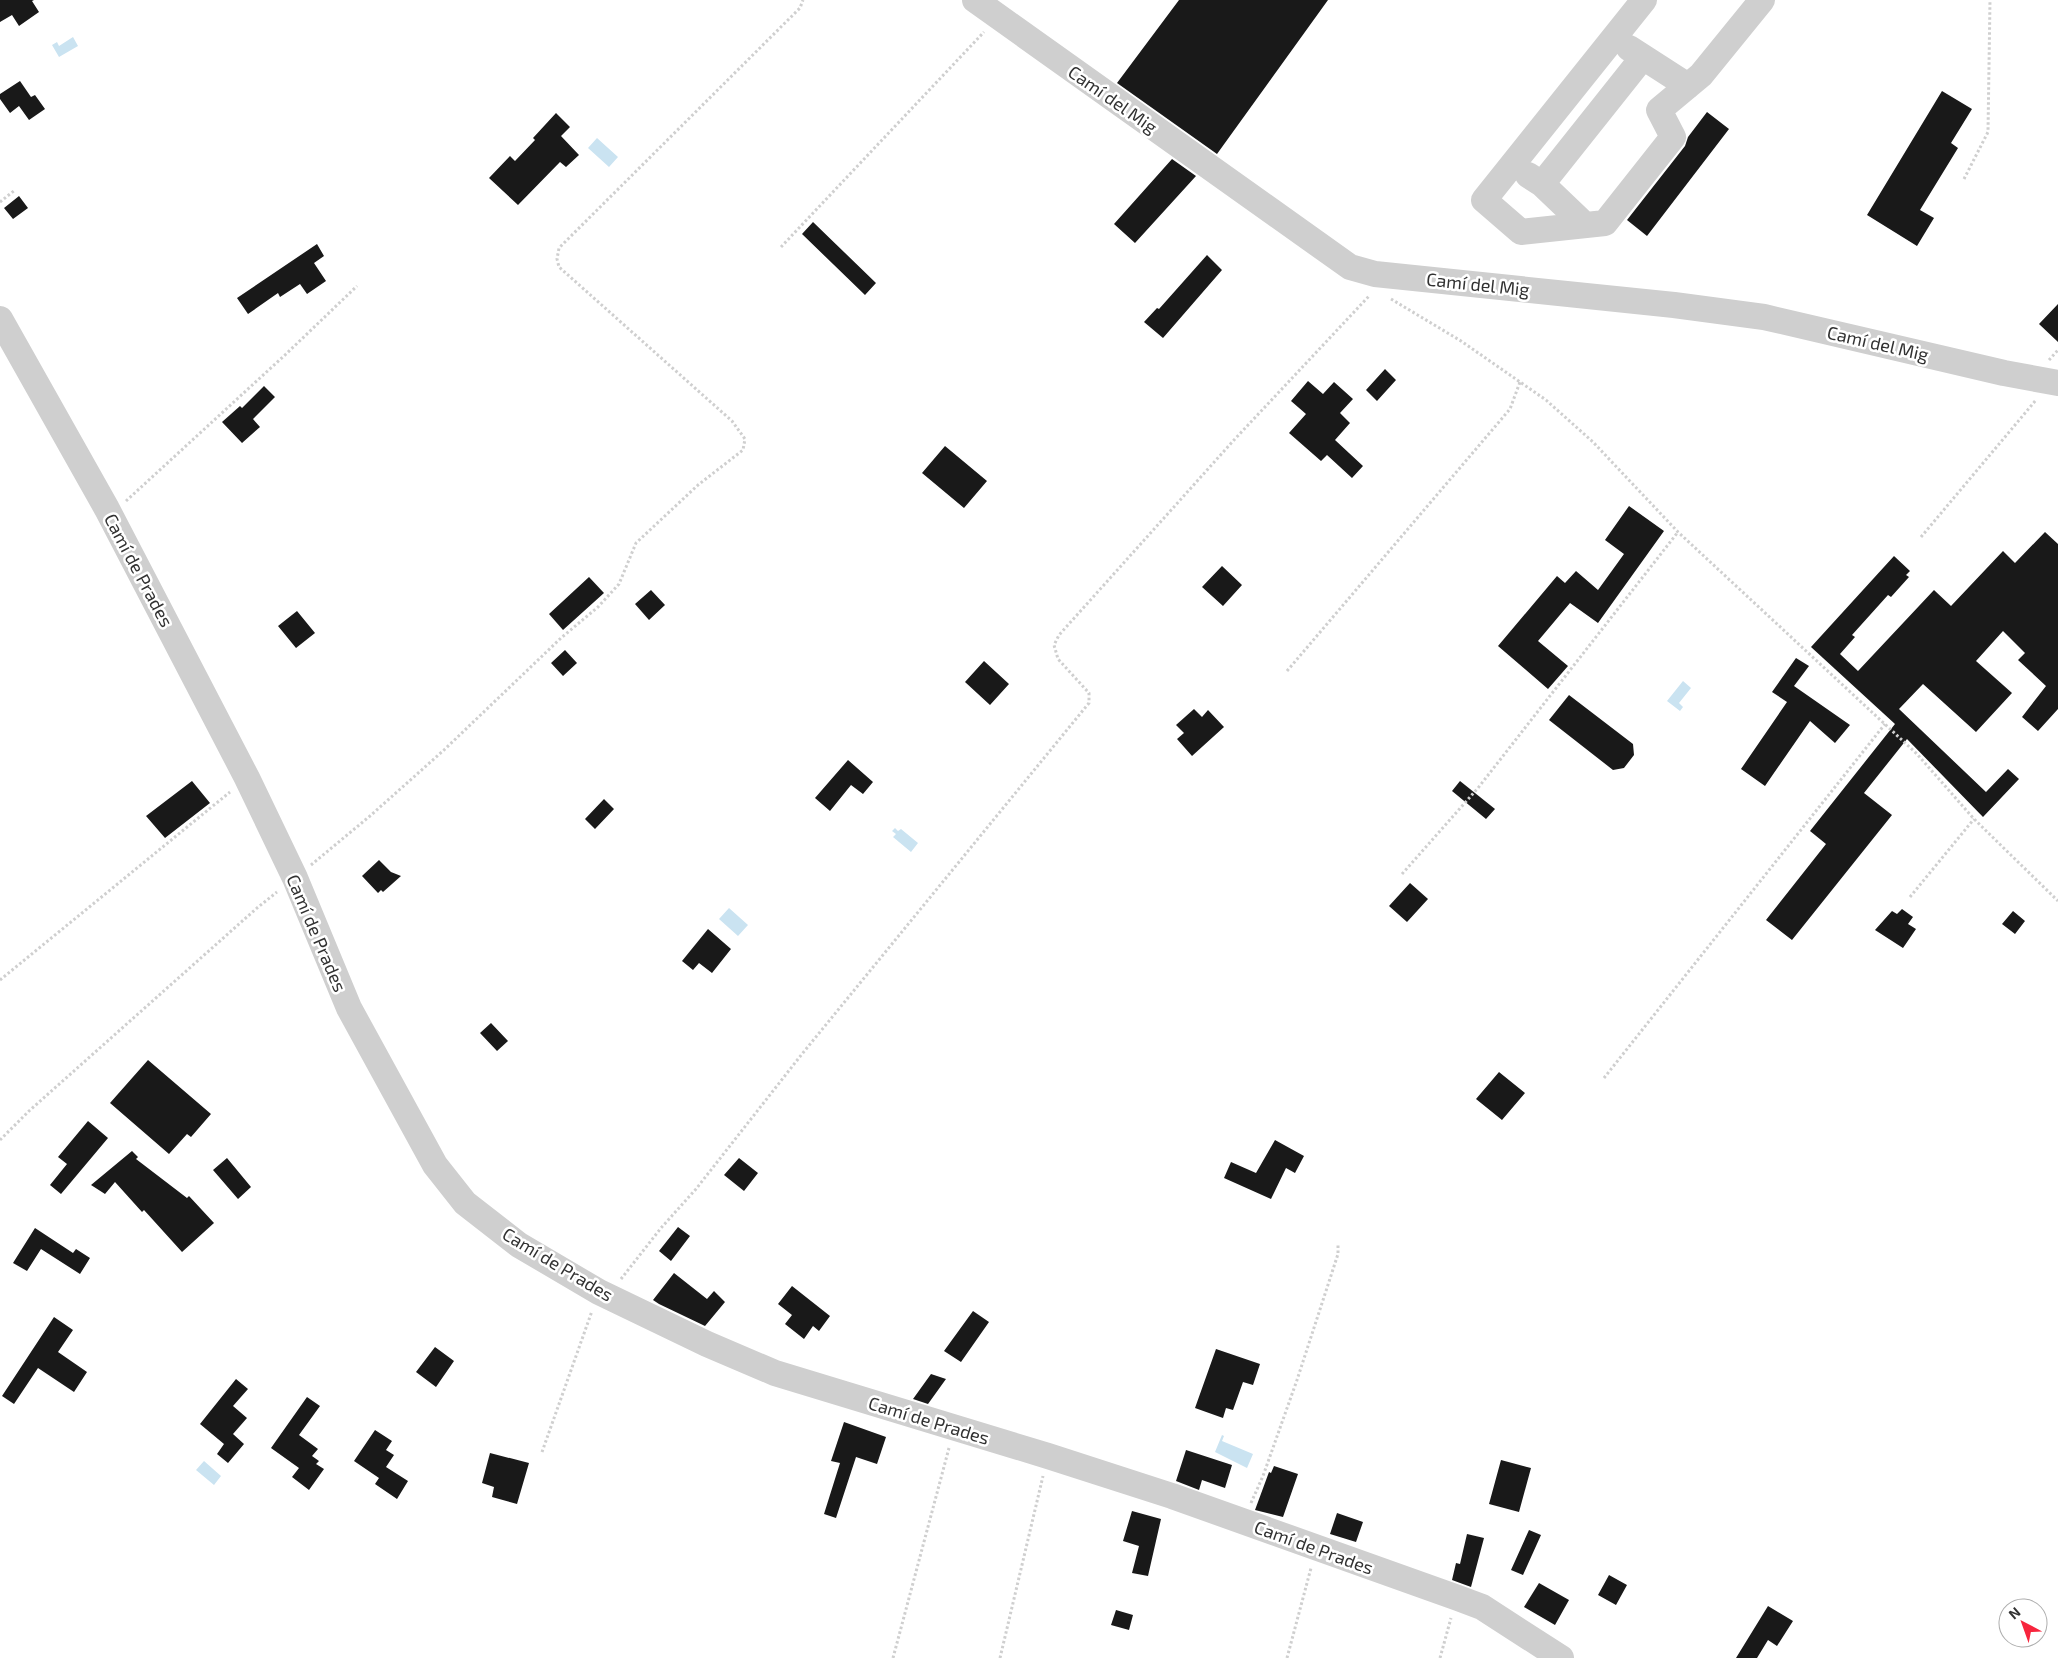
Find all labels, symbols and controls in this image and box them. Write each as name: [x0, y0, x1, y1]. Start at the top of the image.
street label: Camí del Mig: [1064, 60, 1162, 138]
street label: Camí del Mig: [1425, 268, 1531, 300]
street label: Camí del Mig: [1825, 321, 1931, 365]
street label: Camí de Prades: [100, 510, 178, 630]
street label: Camí de Prades: [282, 871, 352, 995]
street label: Camí de Prades: [499, 1222, 617, 1306]
street label: Camí de Prades: [866, 1391, 992, 1449]
street label: Camí de Prades: [1251, 1515, 1377, 1579]
north arrow: [1998, 1598, 2048, 1648]
text: N: [2005, 1603, 2024, 1623]

